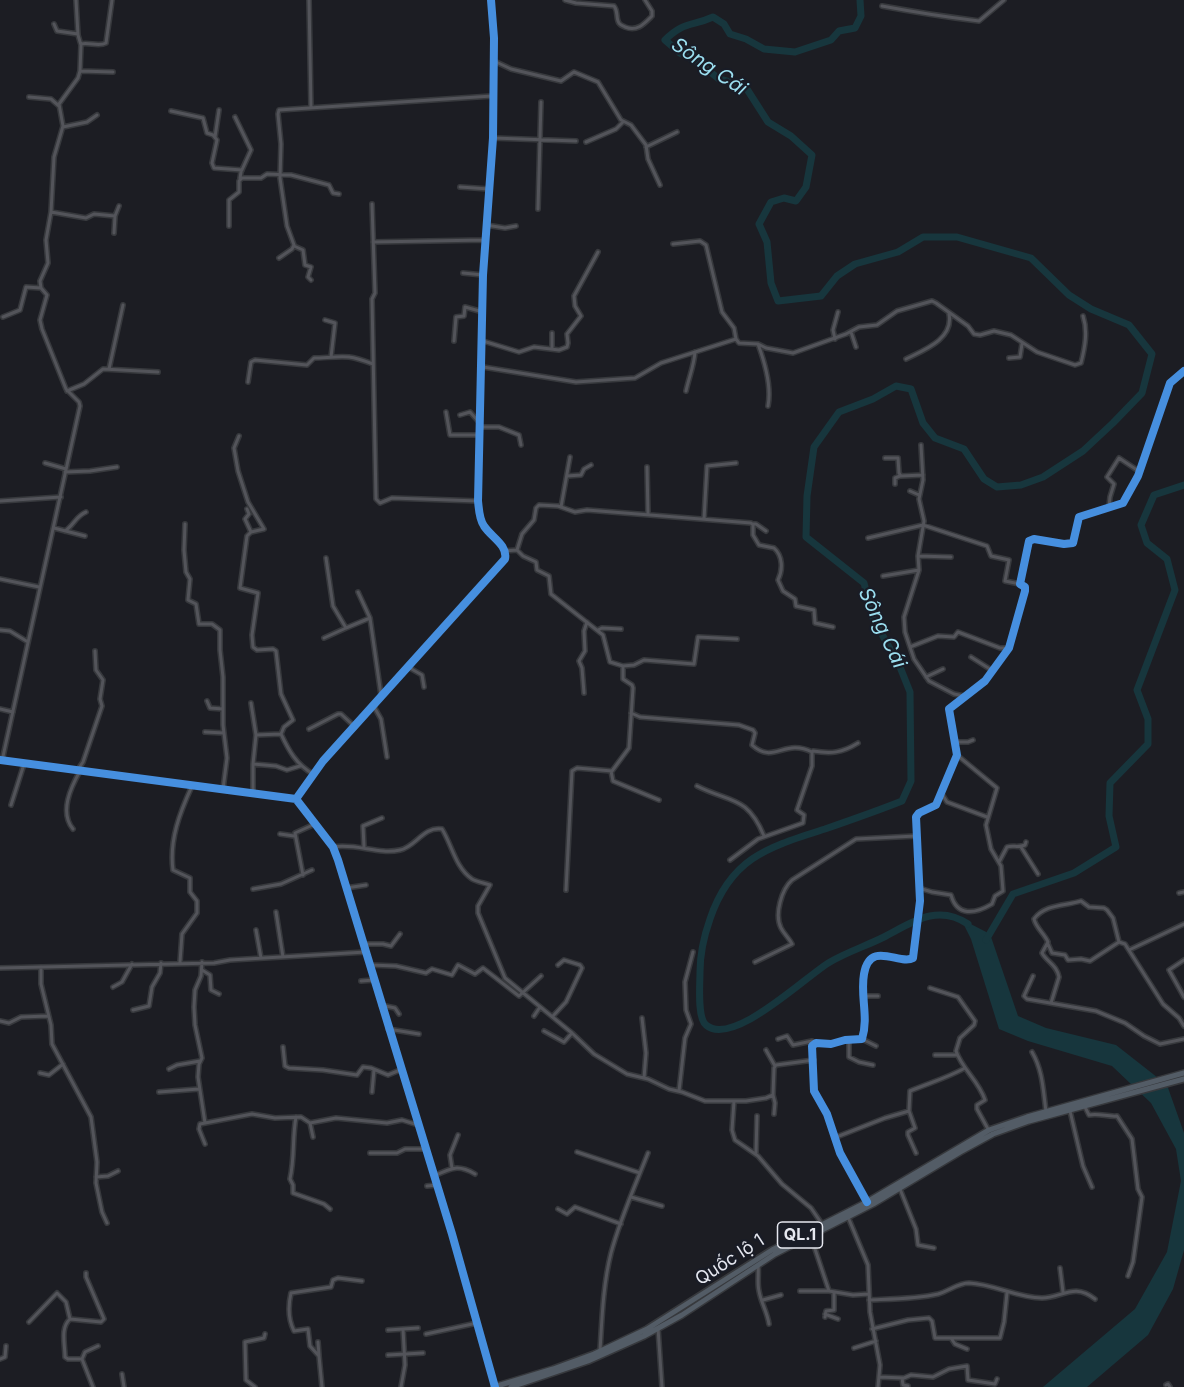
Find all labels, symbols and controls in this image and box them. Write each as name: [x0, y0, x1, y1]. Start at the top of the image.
water label: Sông Cái: [667, 33, 751, 101]
water label: Sông Cái: [853, 584, 911, 672]
road number: QL.1: [778, 1222, 822, 1248]
street label: Quốc lộ 1: [691, 1230, 769, 1290]

